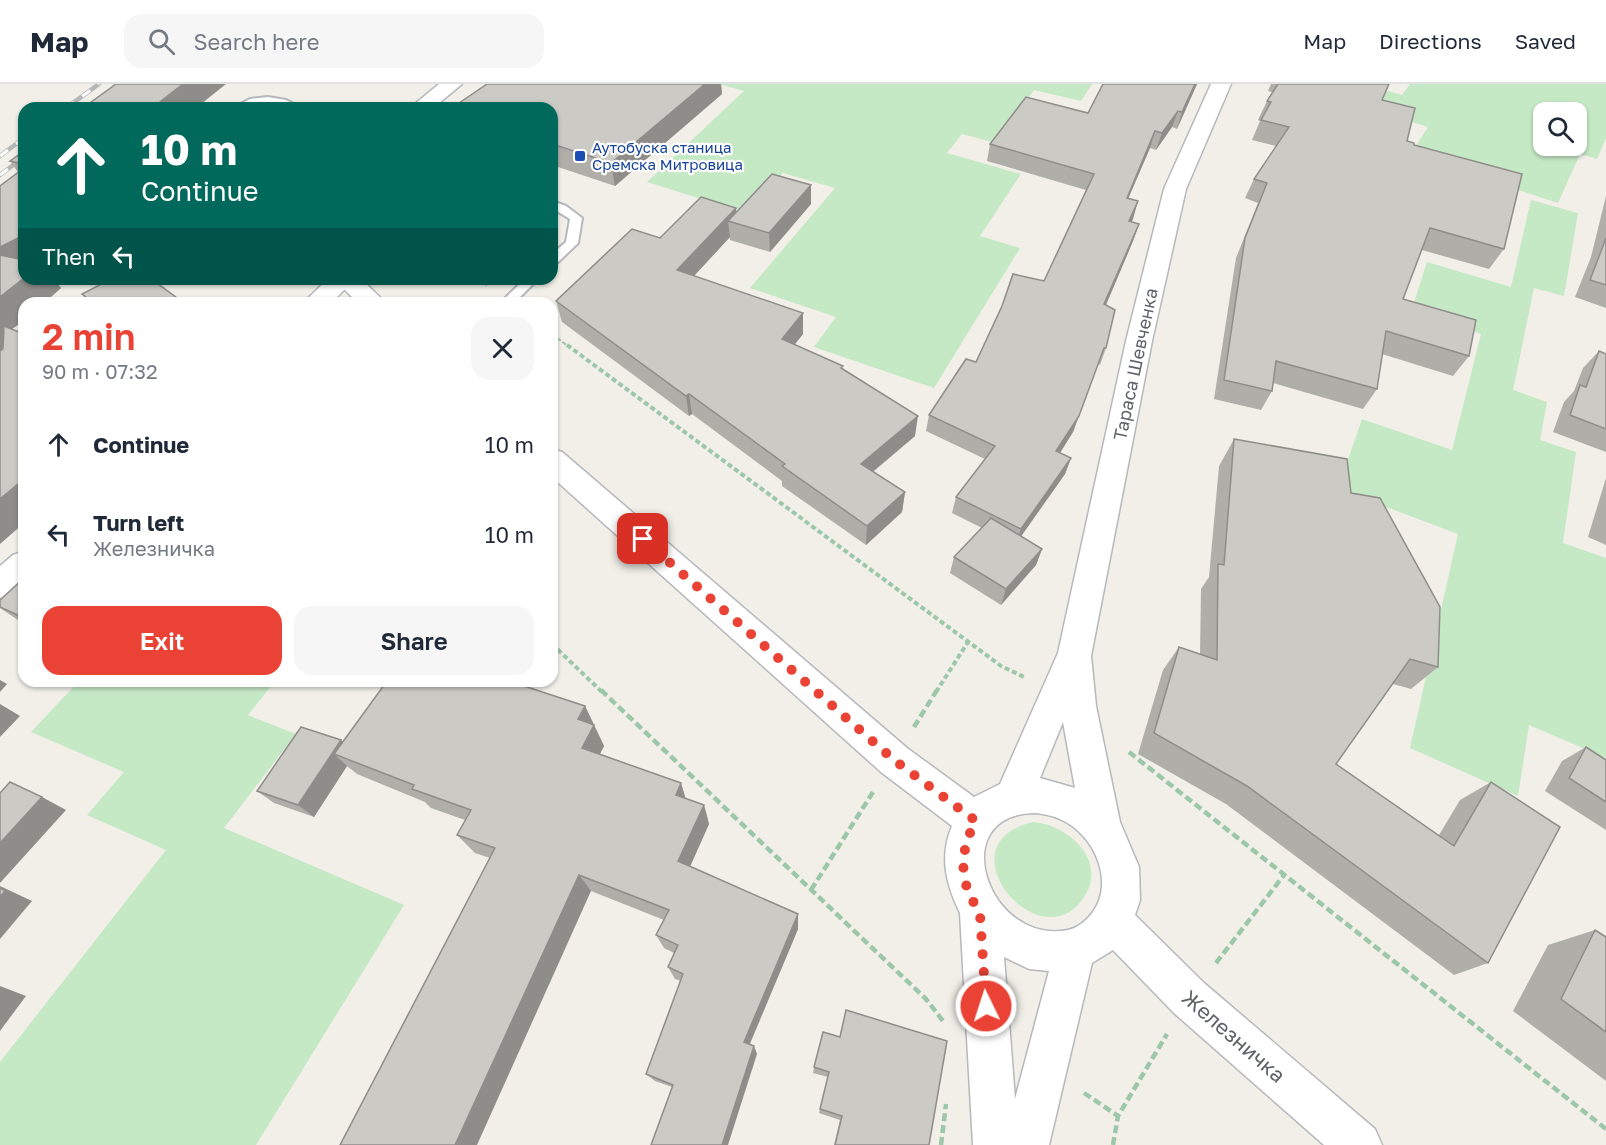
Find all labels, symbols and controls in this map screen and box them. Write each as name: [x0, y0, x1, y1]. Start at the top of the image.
search box: [124, 14, 544, 68]
text: Map: [30, 25, 88, 58]
icon: search: [145, 25, 178, 58]
text: Search here: [193, 28, 319, 55]
text: Map: [1303, 28, 1346, 54]
text: Directions: [1379, 28, 1482, 54]
text: Saved: [1515, 28, 1576, 54]
map controls: [1533, 102, 1587, 156]
button: search: [1533, 102, 1587, 156]
text: 10 m: [141, 124, 237, 174]
icon: ahead: [42, 126, 120, 204]
place label: Аутобуска станица Сремска Митровица: [592, 138, 743, 173]
marker: Аутобуска станица Сремска Митровица: [573, 149, 587, 163]
text: Continue: [141, 175, 259, 207]
icon: left: [107, 240, 140, 273]
text: Then: [42, 243, 95, 270]
street label: Тараса Шевченка: [1108, 286, 1162, 442]
text: 2 min: [42, 315, 136, 358]
button: close: [471, 317, 534, 380]
text: 90 m · 07:32: [42, 359, 158, 383]
icon: ahead: [42, 428, 75, 461]
text: Continue: [93, 431, 189, 458]
text: 10 m: [485, 431, 534, 458]
text: Turn left: [93, 509, 184, 536]
pin: [617, 513, 668, 564]
icon: left: [42, 518, 75, 551]
text: 10 m: [485, 521, 534, 548]
icon: arrive: [626, 522, 659, 555]
text: Железничка: [93, 536, 215, 560]
button: Exit: [42, 606, 282, 675]
button: Share: [294, 606, 534, 675]
position arrow: [954, 974, 1018, 1038]
street label: Железничка: [1177, 984, 1291, 1088]

